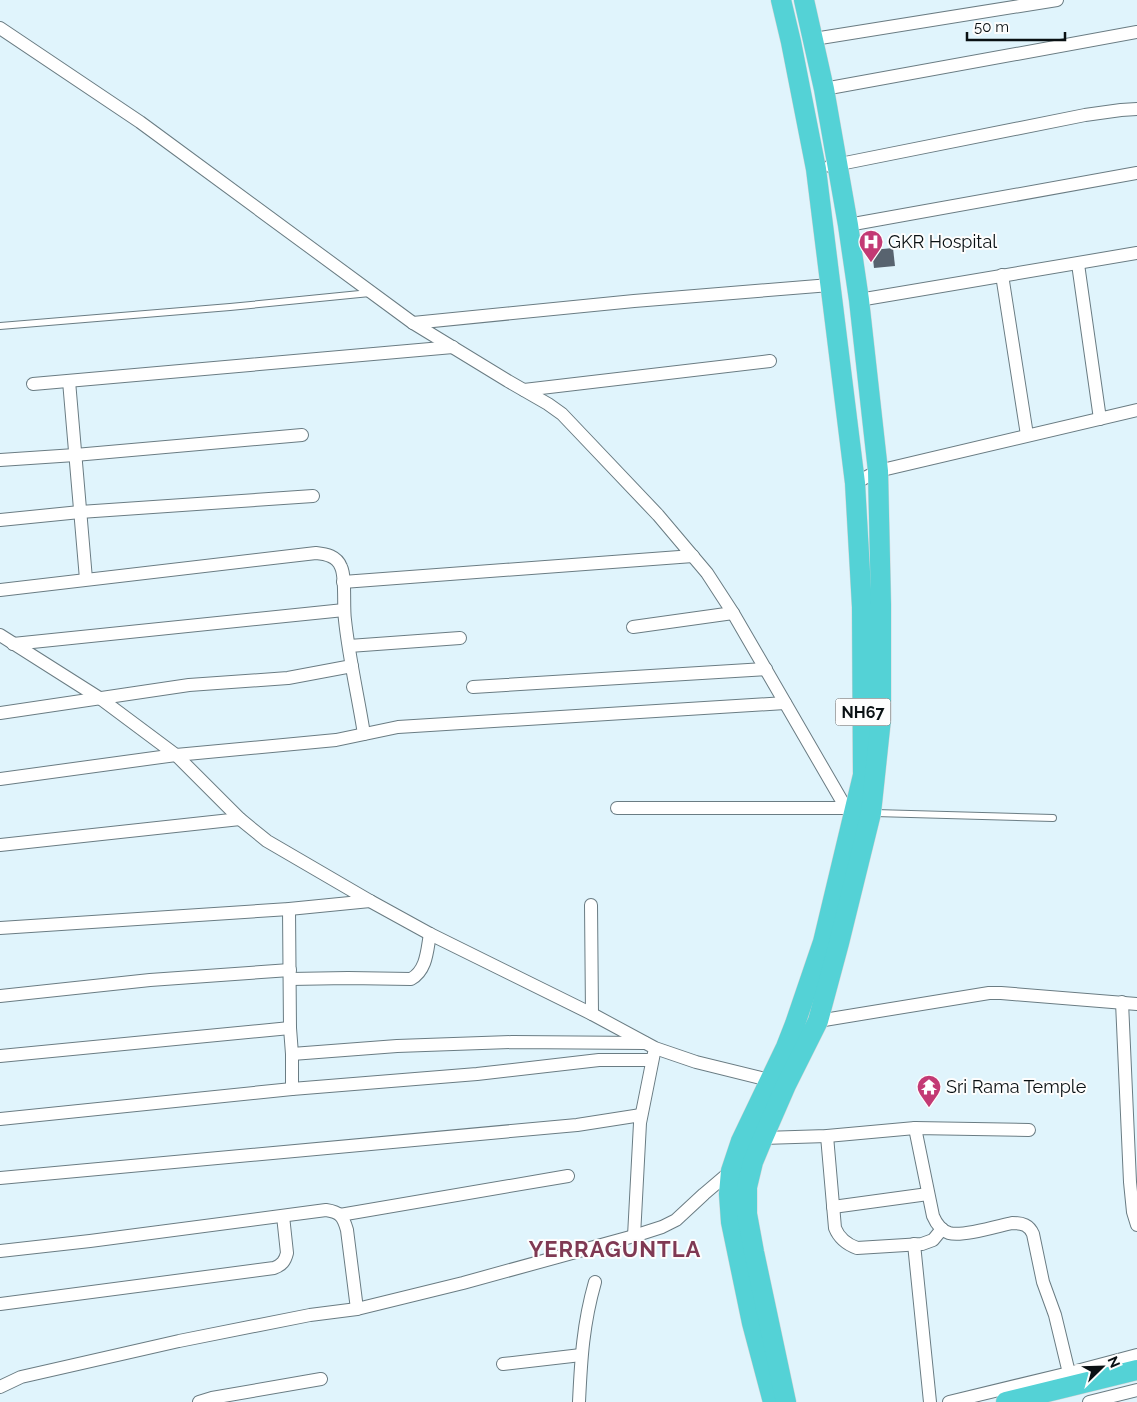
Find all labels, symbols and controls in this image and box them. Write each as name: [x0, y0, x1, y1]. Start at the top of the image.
scale bar: [967, 10, 1064, 42]
text: 50 m: [974, 18, 1009, 36]
hospital icon: GKR Hospital: [858, 229, 884, 263]
place label: GKR Hospital: [888, 231, 997, 252]
road number: NH67: [836, 699, 890, 726]
temple icon: Sri Rama Temple: [916, 1074, 942, 1108]
place label: Sri Rama Temple: [946, 1076, 1087, 1097]
district label: YERRAGUNTLA: [529, 1236, 701, 1262]
north arrow: [1077, 1342, 1127, 1392]
text: N: [1105, 1354, 1123, 1370]

